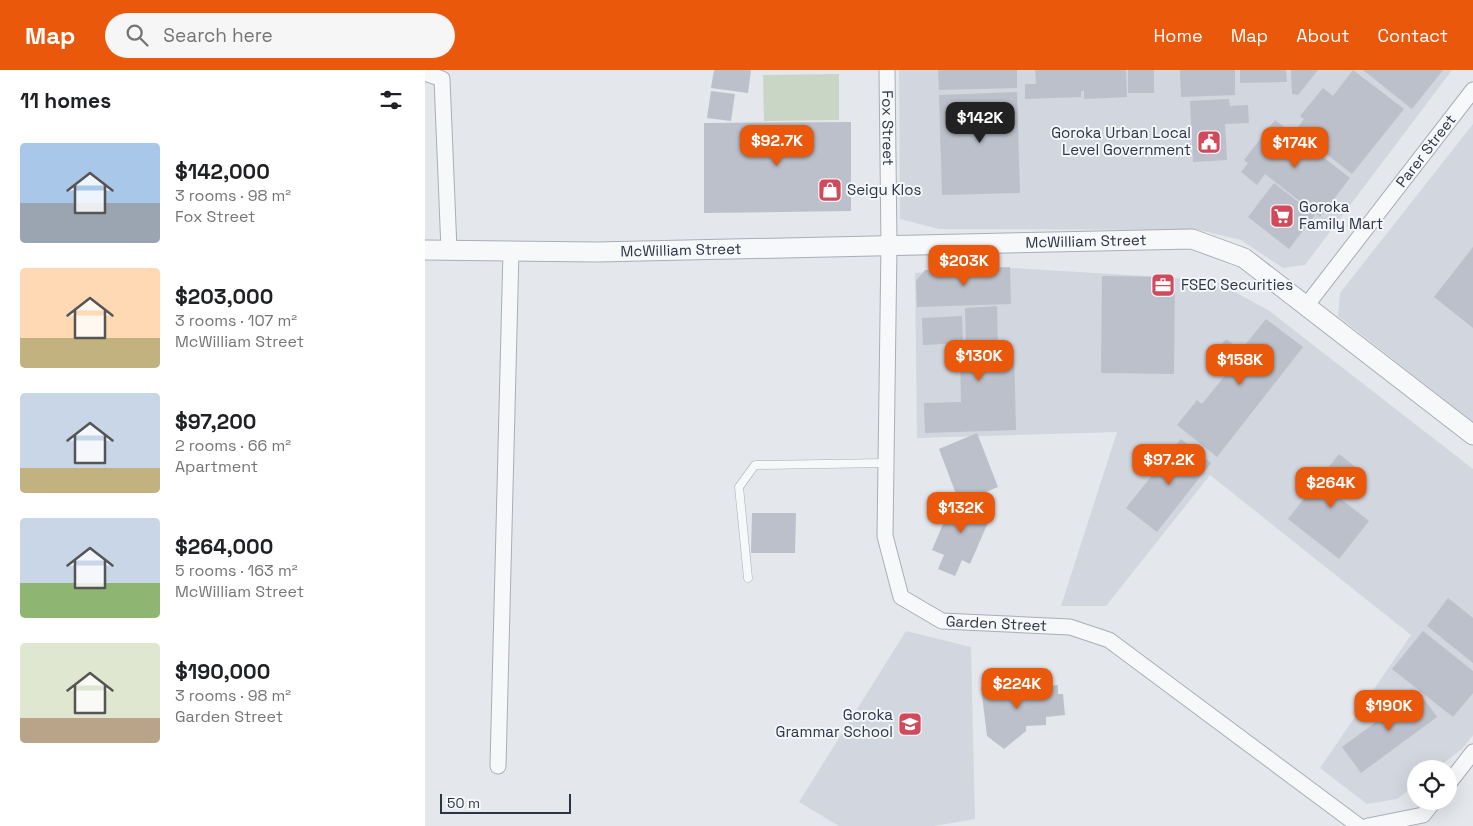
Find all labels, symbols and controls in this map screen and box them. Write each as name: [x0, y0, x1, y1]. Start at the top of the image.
search box: [105, 13, 455, 58]
text: Map: [25, 20, 75, 51]
icon: search: [123, 21, 151, 49]
text: Search here: [163, 23, 273, 48]
text: Home: [1154, 24, 1203, 47]
text: Map: [1231, 24, 1268, 47]
text: About: [1296, 24, 1350, 47]
text: Contact: [1378, 24, 1448, 47]
icon: filters: [377, 86, 405, 114]
text: 11 homes: [20, 87, 111, 114]
street label: Fox Street: [878, 90, 898, 166]
pin: $142K: [945, 102, 1015, 144]
text: $142K: [957, 107, 1003, 128]
street label: Parer Street: [1391, 110, 1460, 191]
place label: Goroka Urban Local Level Government: [1051, 123, 1191, 159]
pin: $92.7K: [736, 124, 818, 167]
pin: $174K: [1260, 126, 1330, 169]
public building icon: Goroka Urban Local Level Government: [1196, 129, 1222, 155]
text: $92.7K: [751, 130, 803, 151]
text: $174K: [1272, 132, 1318, 153]
text: $142,000: [175, 158, 270, 185]
icon: home: [60, 163, 120, 223]
shop icon: Seigu Klos: [817, 177, 843, 203]
place label: Seigu Klos: [847, 180, 922, 199]
text: 3 rooms · 98 m²: [175, 185, 291, 206]
place label: Goroka Family Mart: [1299, 197, 1383, 233]
supermarket icon: Goroka Family Mart: [1269, 203, 1295, 229]
text: Fox Street: [175, 206, 255, 227]
street label: McWilliam Street: [1025, 230, 1147, 252]
street label: McWilliam Street: [620, 239, 742, 260]
pin: $203K: [929, 244, 999, 287]
text: $203K: [939, 250, 989, 271]
office icon: FSEC Securities: [1150, 272, 1176, 298]
place label: FSEC Securities: [1181, 275, 1293, 294]
text: $203,000: [175, 283, 273, 310]
icon: home: [60, 288, 120, 348]
text: 3 rooms · 107 m²: [175, 310, 297, 331]
text: McWilliam Street: [175, 331, 304, 352]
pin: $130K: [944, 340, 1014, 382]
pin: $158K: [1205, 344, 1275, 386]
text: $130K: [955, 345, 1003, 366]
text: $158K: [1217, 349, 1263, 370]
text: $97,200: [175, 408, 256, 435]
icon: home: [60, 413, 120, 473]
text: 2 rooms · 66 m²: [175, 435, 291, 456]
pin: $97.2K: [1128, 444, 1210, 486]
text: $97.2K: [1143, 449, 1195, 470]
text: Apartment: [175, 456, 258, 477]
pin: $264K: [1296, 466, 1366, 509]
text: $264K: [1306, 472, 1356, 493]
pin: $132K: [926, 492, 996, 534]
text: $132K: [938, 497, 984, 518]
text: $264,000: [175, 533, 273, 560]
icon: home: [60, 538, 120, 598]
text: 5 rooms · 163 m²: [175, 560, 298, 581]
text: McWilliam Street: [175, 581, 304, 602]
street label: Garden Street: [945, 611, 1048, 635]
text: $190,000: [175, 658, 270, 685]
icon: home: [60, 663, 120, 723]
pin: $224K: [982, 668, 1052, 710]
text: $224K: [993, 673, 1041, 694]
text: 3 rooms · 98 m²: [175, 685, 291, 706]
pin: $190K: [1354, 690, 1424, 732]
text: $190K: [1365, 695, 1413, 716]
place label: Goroka Grammar School: [776, 705, 893, 741]
text: Garden Street: [175, 706, 283, 727]
school or university icon: Goroka Grammar School: [897, 711, 923, 737]
map controls: [1407, 760, 1457, 810]
button: locate: [1407, 760, 1457, 810]
scale bar: [440, 791, 571, 814]
text: 50 m: [447, 794, 480, 812]

